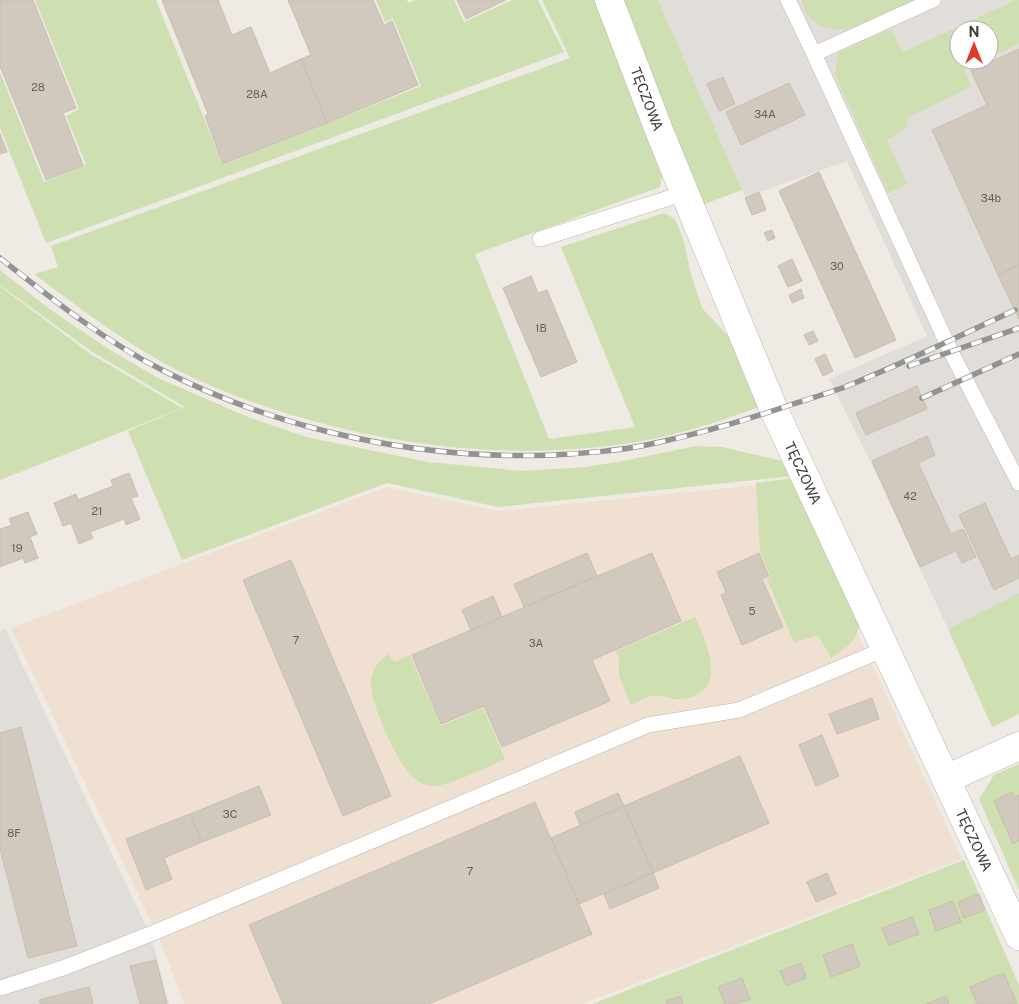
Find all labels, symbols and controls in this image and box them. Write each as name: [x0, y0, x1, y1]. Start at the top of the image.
north arrow: [949, 20, 999, 70]
text: N: [969, 24, 979, 40]
street label: TĘCZOWA: [627, 65, 667, 133]
house number: 28: [31, 81, 45, 93]
house number: 28A: [246, 88, 268, 100]
house number: 34A: [754, 108, 776, 120]
house number: 34b: [981, 192, 1002, 204]
house number: 30: [830, 260, 844, 272]
house number: 1B: [535, 322, 547, 334]
street label: TĘCZOWA: [782, 439, 824, 507]
house number: 42: [903, 490, 917, 502]
house number: 21: [91, 505, 103, 517]
house number: 19: [11, 542, 23, 554]
house number: 5: [748, 605, 756, 617]
house number: 7: [293, 634, 300, 646]
house number: 3A: [529, 637, 544, 649]
street label: TĘCZOWA: [953, 806, 995, 874]
house number: 3C: [223, 808, 237, 820]
house number: 8F: [7, 827, 21, 839]
house number: 7: [467, 865, 474, 877]

